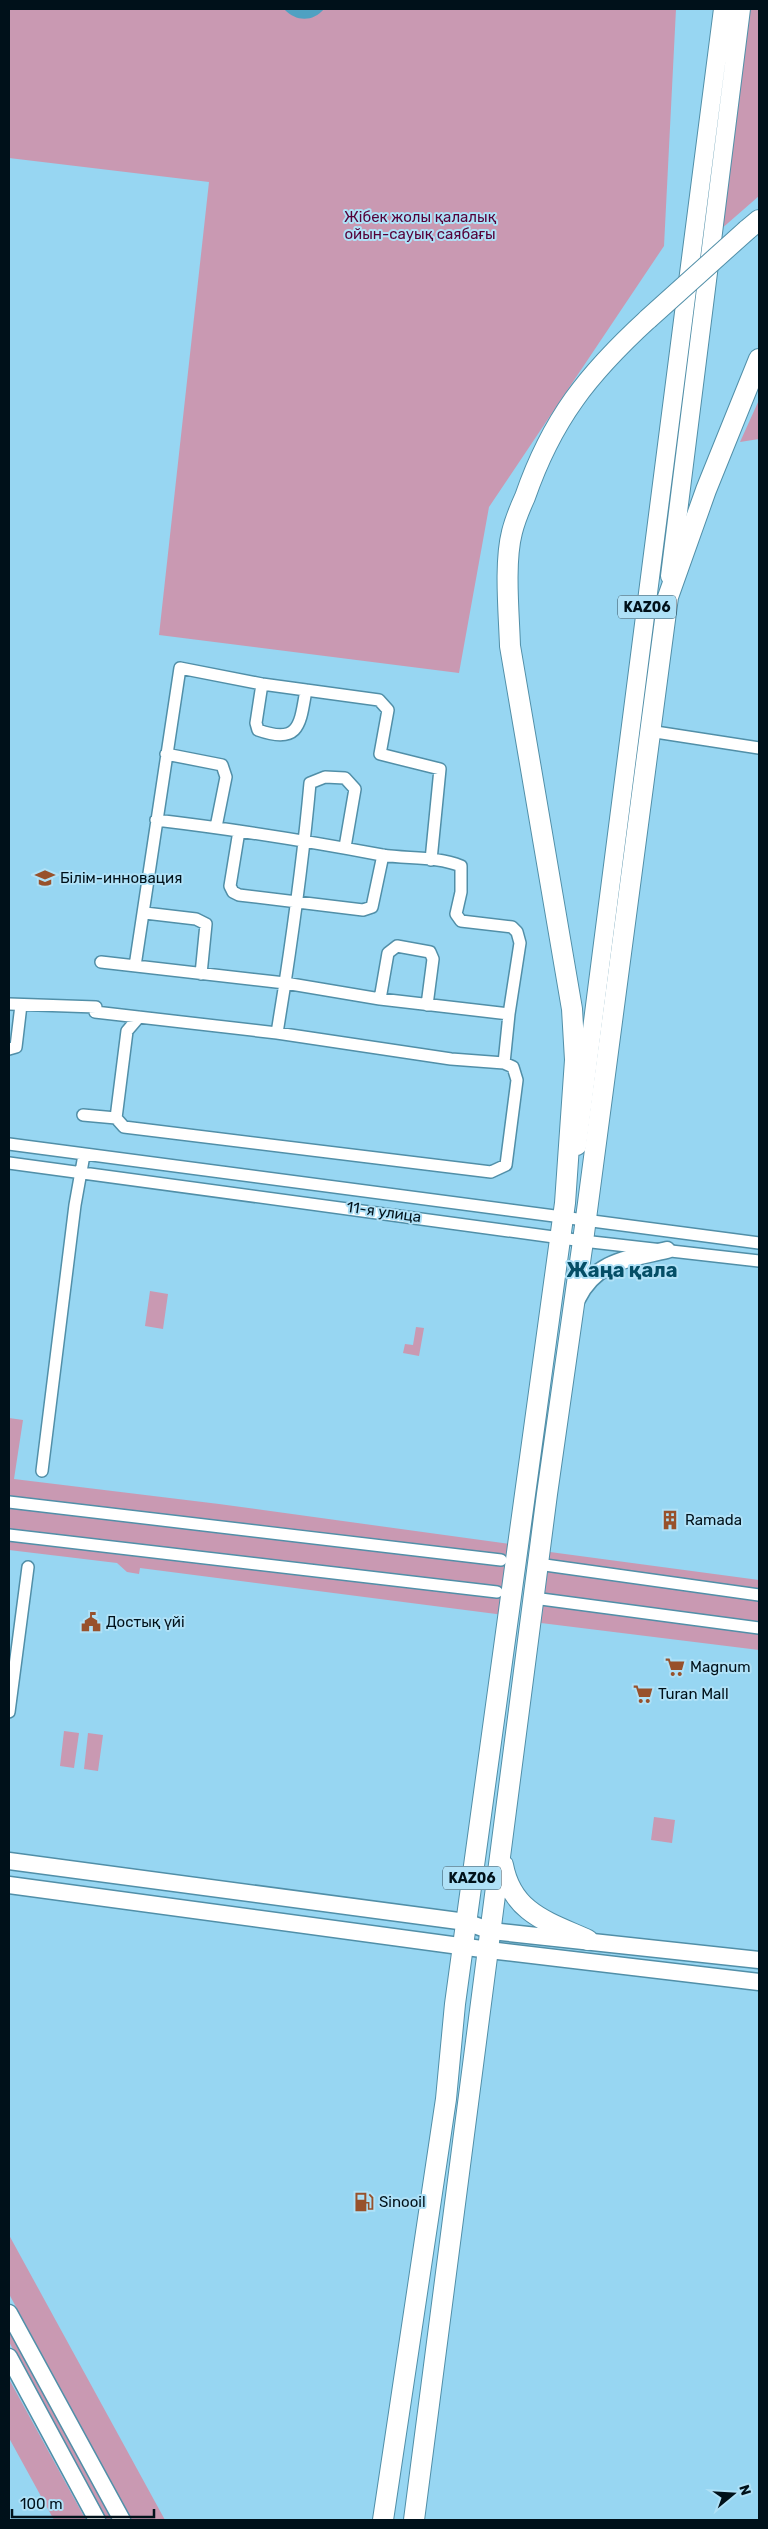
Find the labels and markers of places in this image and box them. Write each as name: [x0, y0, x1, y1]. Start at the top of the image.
school or university icon: Білім-инновация: [34, 867, 56, 889]
place label: Білім-инновация: [60, 869, 182, 887]
building icon: Ramada: [659, 1509, 681, 1531]
place label: Ramada: [685, 1511, 742, 1529]
public building icon: Достық үйі: [80, 1611, 102, 1633]
place label: Достық үйі: [106, 1613, 185, 1631]
supermarket icon: Magnum: [664, 1656, 686, 1678]
place label: Magnum: [690, 1658, 751, 1676]
supermarket icon: Turan Mall: [632, 1683, 654, 1705]
place label: Turan Mall: [658, 1685, 729, 1703]
fuel station icon: Sinooil: [353, 2191, 375, 2213]
place label: Sinooil: [379, 2193, 426, 2211]

